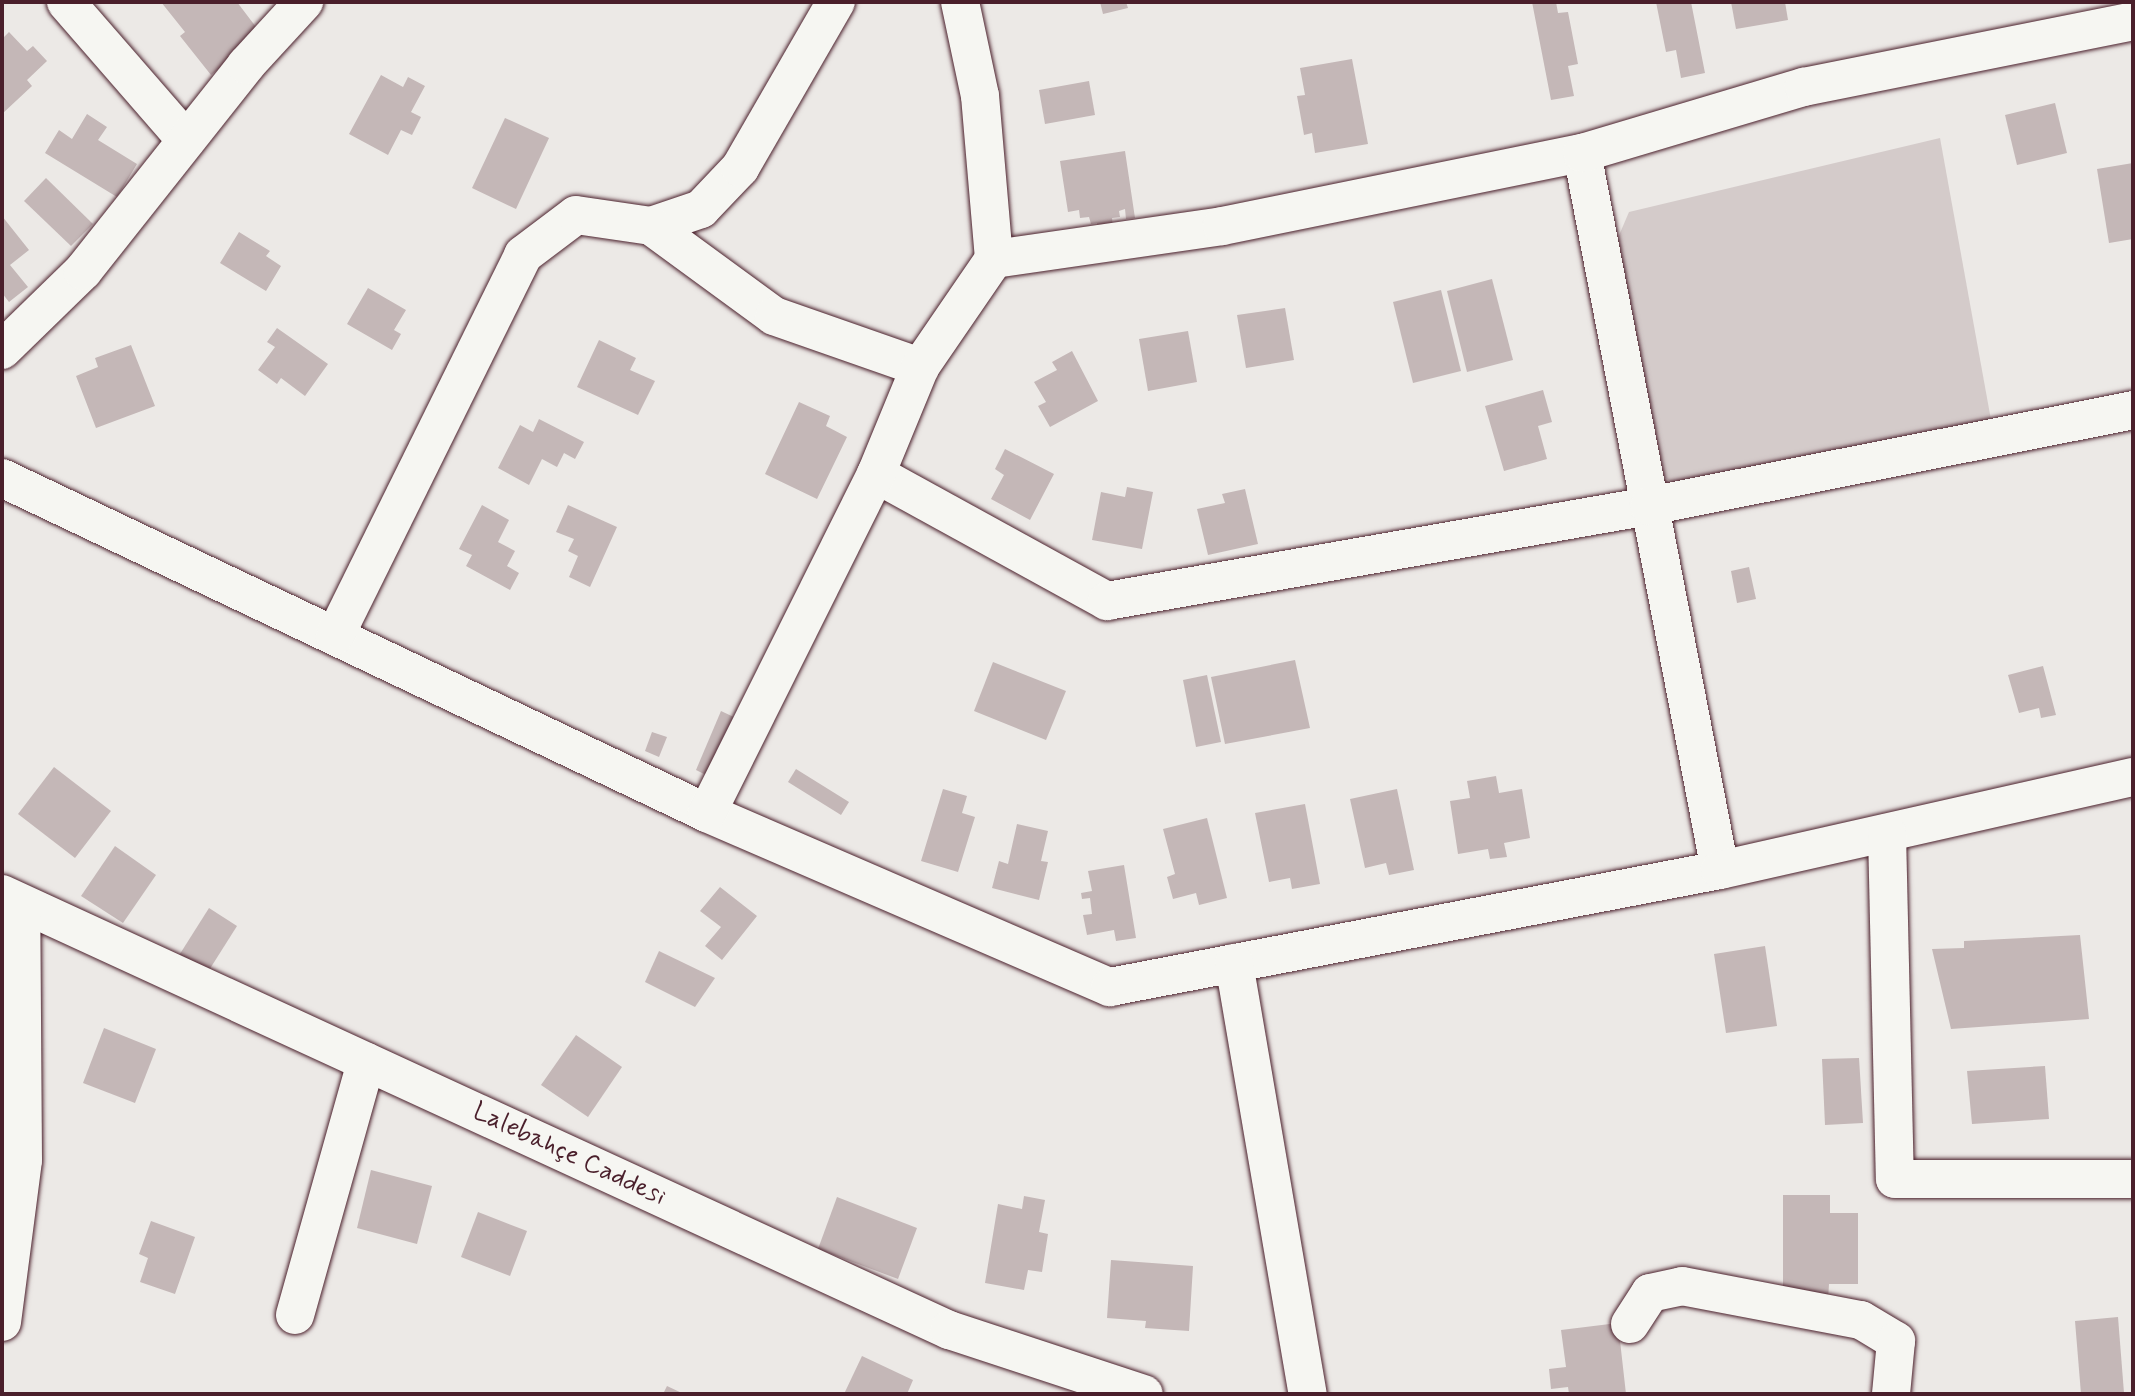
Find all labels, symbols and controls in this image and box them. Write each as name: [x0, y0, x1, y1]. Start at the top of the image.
street label: Lalebahçe Caddesi: [467, 1097, 671, 1213]

